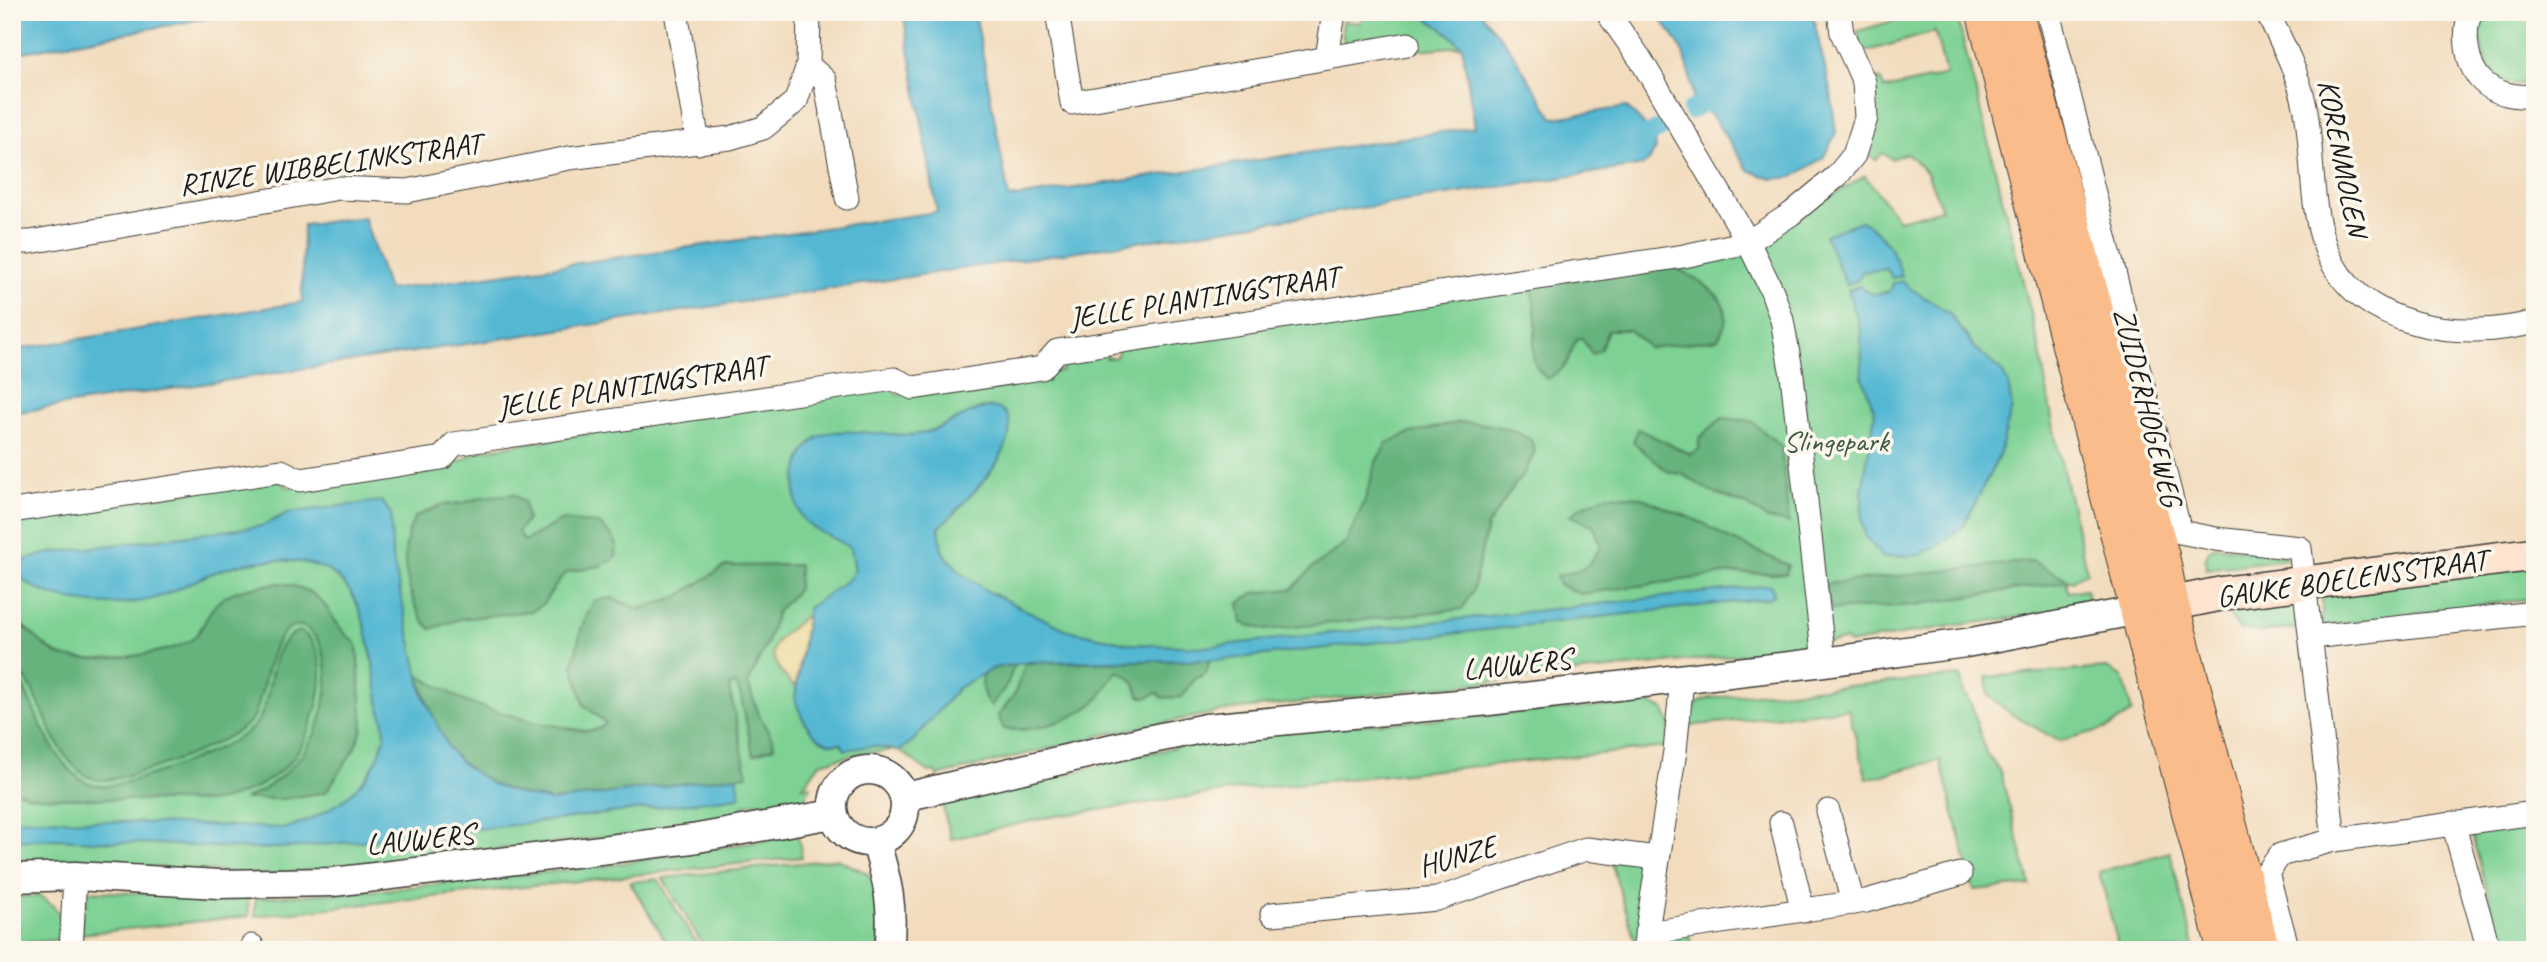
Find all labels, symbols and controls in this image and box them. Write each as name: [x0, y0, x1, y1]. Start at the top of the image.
street label: KORENMOLEN: [2309, 76, 2378, 244]
street label: RINZE WIBBELINKSTRAAT: [177, 123, 490, 204]
street label: JELLE PLANTINGSTRAAT: [1065, 256, 1348, 337]
street label: ZUIDERHOGEWEG: [2105, 304, 2192, 513]
street label: JELLE PLANTINGSTRAAT: [493, 345, 776, 426]
park label: Slingepark: [1783, 422, 1891, 460]
street label: GAUKE BOELENSSTRAAT: [2214, 539, 2496, 616]
street label: LAUWERS: [1461, 639, 1578, 689]
street label: LAUWERS: [364, 814, 481, 864]
street label: HUNZE: [1414, 826, 1504, 885]

